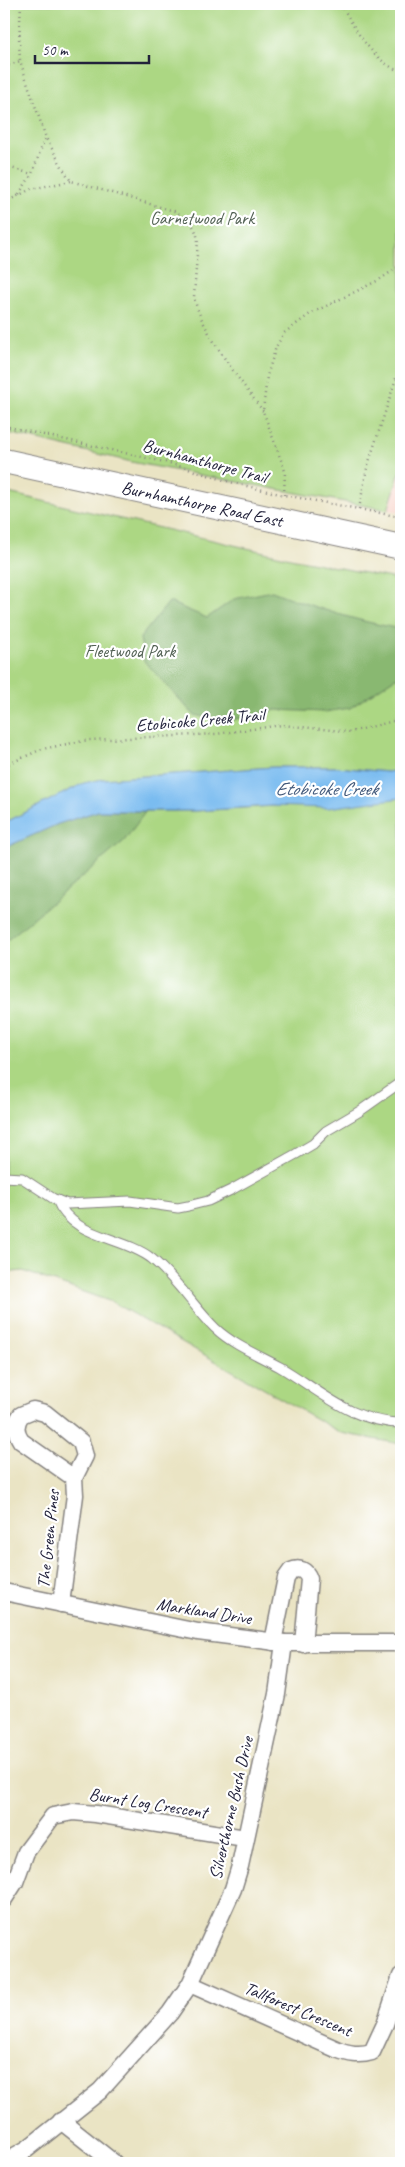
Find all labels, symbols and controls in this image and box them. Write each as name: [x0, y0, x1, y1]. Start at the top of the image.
scale bar: [35, 32, 149, 64]
text: 50 m: [42, 41, 69, 60]
park label: Garnetwood Park: [150, 207, 256, 229]
street label: Burnhamthorpe Trail: [141, 434, 272, 489]
street label: Burnhamthorpe Road East: [119, 476, 287, 532]
park label: Fleetwood Park: [85, 640, 177, 662]
street label: Etobicoke Creek Trail: [135, 703, 268, 737]
water label: Etobicoke Creek: [275, 777, 381, 801]
street label: The Green Pines: [32, 1487, 64, 1589]
street label: Markland Drive: [155, 1593, 254, 1630]
street label: Silverthorne Bush Drive: [204, 1733, 258, 1882]
street label: Burnt Log Crescent: [87, 1783, 212, 1824]
street label: Tallforest Crescent: [241, 1976, 357, 2042]

